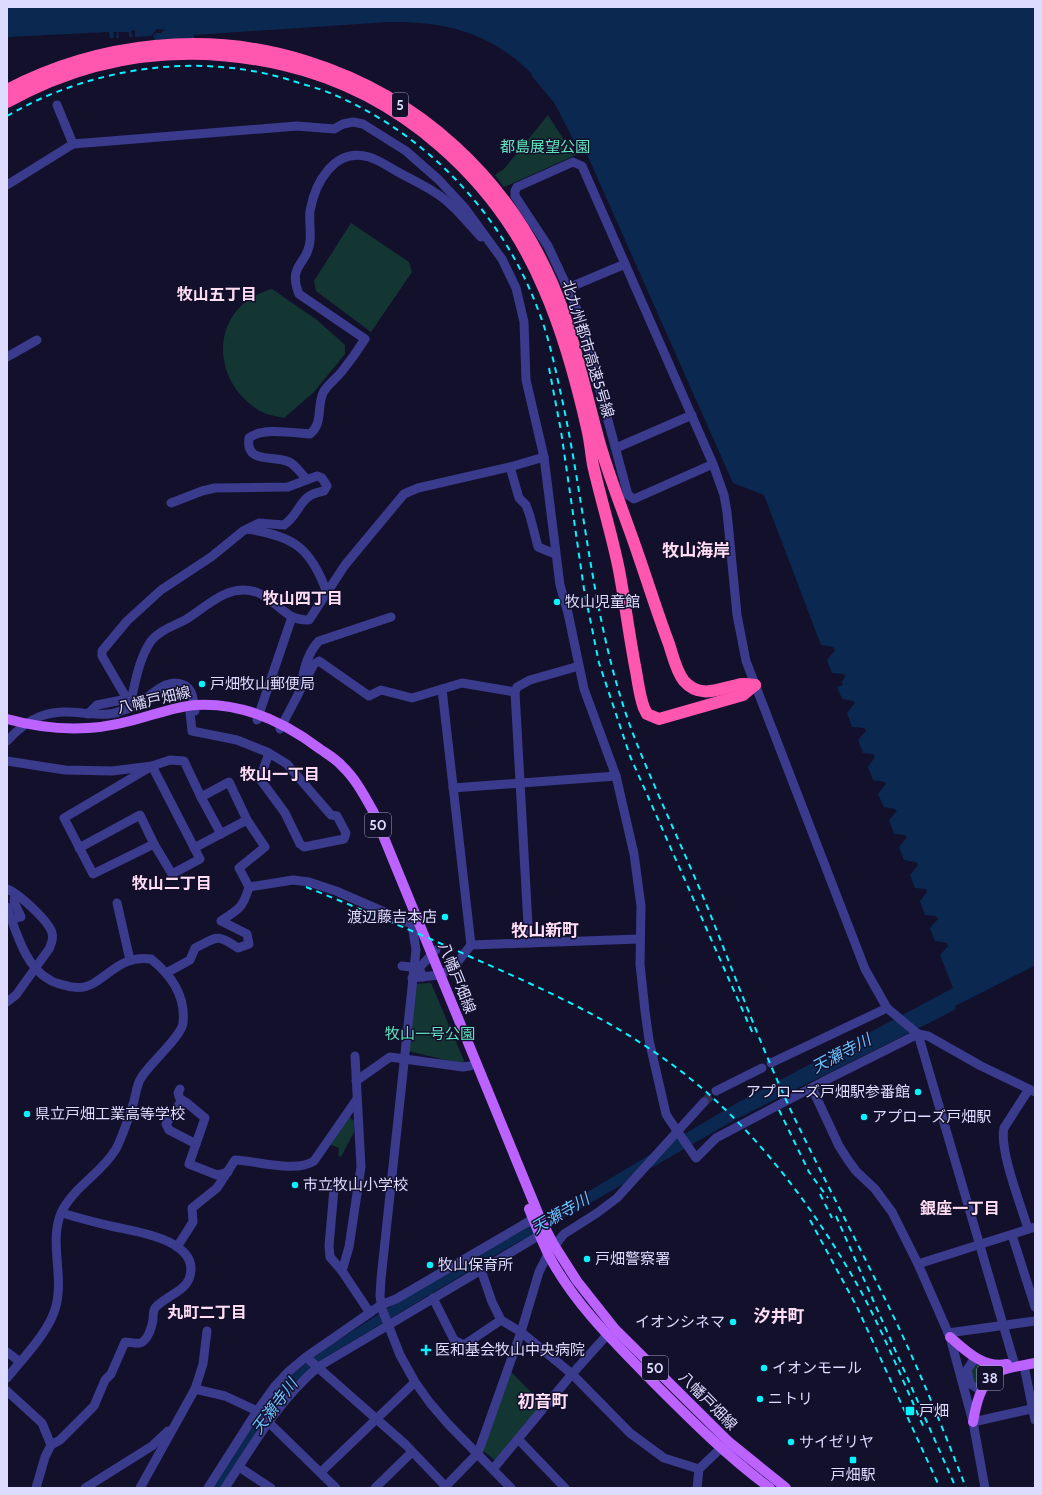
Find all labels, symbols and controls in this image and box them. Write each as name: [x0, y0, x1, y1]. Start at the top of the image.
road number: 5: [392, 93, 408, 117]
park label: 都島展望公園: [500, 138, 590, 156]
street label: 北九州都市高速5号線: [558, 278, 618, 420]
district label: 牧山五丁目: [177, 285, 257, 304]
district label: 牧山海岸: [662, 540, 730, 560]
district label: 牧山四丁目: [263, 589, 343, 608]
place label: 牧山児童館: [565, 593, 640, 611]
marker: 牧山児童館: [552, 597, 562, 607]
place label: 戸畑牧山郵便局: [210, 675, 315, 693]
marker: 戸畑牧山郵便局: [197, 679, 207, 689]
street label: 八幡戸畑線: [115, 683, 193, 717]
district label: 牧山一丁目: [240, 765, 320, 784]
road number: 50: [365, 813, 391, 837]
district label: 牧山二丁目: [132, 874, 212, 893]
place label: 渡辺藤吉本店: [347, 908, 437, 926]
marker: 渡辺藤吉本店: [440, 912, 450, 922]
district label: 牧山新町: [511, 920, 579, 940]
street label: 八幡戸畑線: [435, 940, 479, 1016]
park label: 牧山一号公園: [385, 1025, 475, 1043]
water label: 天瀬寺川: [809, 1029, 876, 1077]
place label: アプローズ戸畑駅参番館: [746, 1083, 910, 1101]
marker: アプローズ戸畑駅参番館: [913, 1087, 923, 1097]
place label: 県立戸畑工業高等学校: [35, 1105, 185, 1123]
place label: アプローズ戸畑駅: [872, 1108, 991, 1126]
marker: 県立戸畑工業高等学校: [22, 1109, 32, 1119]
marker: アプローズ戸畑駅: [859, 1112, 869, 1122]
place label: 市立牧山小学校: [303, 1176, 408, 1194]
marker: 市立牧山小学校: [290, 1180, 300, 1190]
water label: 天瀬寺川: [528, 1188, 594, 1238]
district label: 銀座一丁目: [920, 1199, 1000, 1218]
place label: 戸畑警察署: [595, 1250, 670, 1268]
marker: 戸畑警察署: [582, 1254, 592, 1264]
place label: 牧山保育所: [438, 1256, 513, 1274]
marker: 牧山保育所: [425, 1260, 435, 1270]
district label: 丸町二丁目: [167, 1303, 247, 1322]
district label: 汐井町: [754, 1306, 805, 1326]
place label: イオンシネマ: [635, 1313, 725, 1331]
marker: イオンシネマ: [728, 1317, 738, 1327]
place label: 医和基会牧山中央病院: [435, 1341, 585, 1359]
marker: 医和基会牧山中央病院: [420, 1344, 432, 1356]
road number: 50: [642, 1356, 668, 1380]
place label: イオンモール: [772, 1359, 862, 1377]
marker: イオンモール: [759, 1363, 769, 1373]
road number: 38: [977, 1366, 1003, 1390]
street label: 八幡戸畑線: [675, 1368, 741, 1434]
water label: 天瀬寺川: [248, 1373, 302, 1438]
place label: ニトリ: [768, 1390, 813, 1408]
district label: 初音町: [518, 1391, 569, 1411]
marker: ニトリ: [755, 1394, 765, 1404]
place label: 戸畑: [919, 1402, 949, 1420]
marker: 戸畑: [904, 1405, 916, 1417]
place label: サイゼリヤ: [799, 1433, 874, 1451]
marker: サイゼリヤ: [786, 1437, 796, 1447]
marker: 戸畑駅: [848, 1455, 858, 1465]
place label: 戸畑駅: [830, 1466, 876, 1484]

